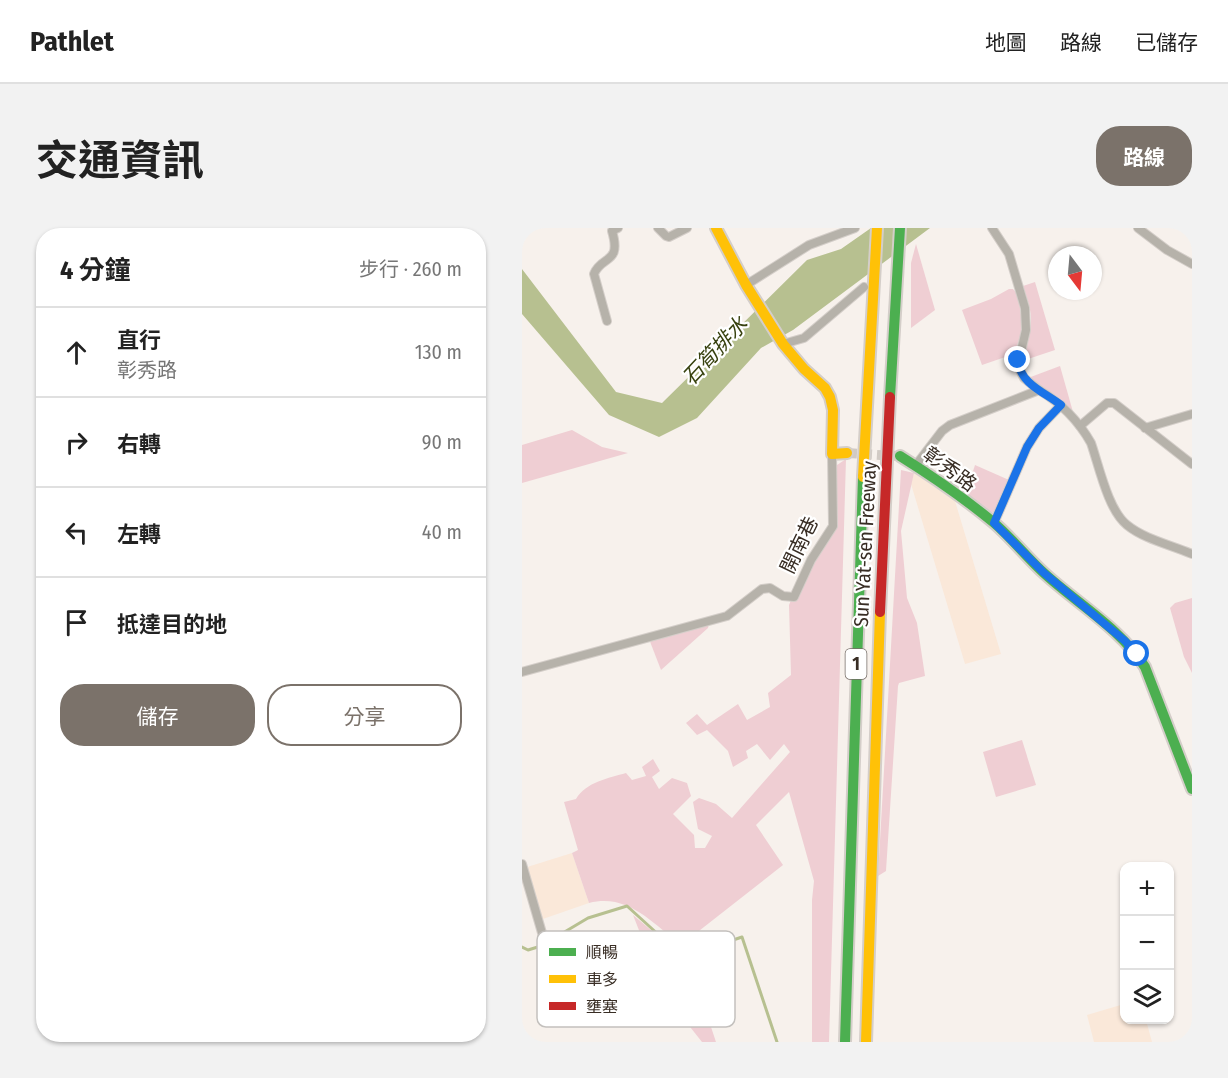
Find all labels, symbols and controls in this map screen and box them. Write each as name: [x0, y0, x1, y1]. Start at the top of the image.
text: Pathlet: [30, 25, 114, 58]
text: 地圖: [985, 30, 1027, 56]
text: 路線: [1060, 30, 1102, 56]
text: 已儲存: [1135, 30, 1198, 56]
button: 路線: [1096, 126, 1192, 186]
text: 交通資訊: [36, 136, 204, 186]
north arrow: [1048, 246, 1102, 300]
text: 4 分鐘: [60, 255, 131, 286]
text: 步行 · 260 m: [359, 257, 462, 281]
water label: 石筍排水: [677, 311, 754, 391]
text: 直行: [117, 327, 161, 354]
icon: ahead: [60, 336, 93, 369]
text: 130 m: [415, 340, 462, 364]
route end: [1004, 346, 1030, 372]
text: 彰秀路: [117, 358, 177, 382]
icon: right: [60, 426, 93, 459]
text: 90 m: [422, 430, 462, 454]
text: 右轉: [117, 431, 161, 458]
street label: 彰秀路: [919, 442, 981, 496]
street label: Sun Yat-sen Freeway: [849, 460, 881, 628]
street label: 開南巷: [775, 513, 823, 577]
icon: left: [60, 516, 93, 549]
text: 40 m: [422, 520, 462, 544]
text: 左轉: [117, 521, 161, 548]
icon: arrive: [60, 606, 93, 639]
text: 抵達目的地: [117, 611, 227, 638]
route start: [1123, 640, 1149, 666]
road number: 1: [846, 649, 866, 679]
button: 儲存: [60, 684, 255, 746]
button: 分享: [267, 684, 462, 746]
map controls: [1120, 862, 1174, 1024]
button: +: [1120, 862, 1174, 916]
button: −: [1120, 916, 1174, 970]
legend: [537, 931, 735, 1027]
text: 順暢: [586, 943, 618, 962]
text: 車多: [586, 970, 618, 989]
button: layers: [1120, 970, 1174, 1024]
text: 壅塞: [586, 997, 618, 1016]

